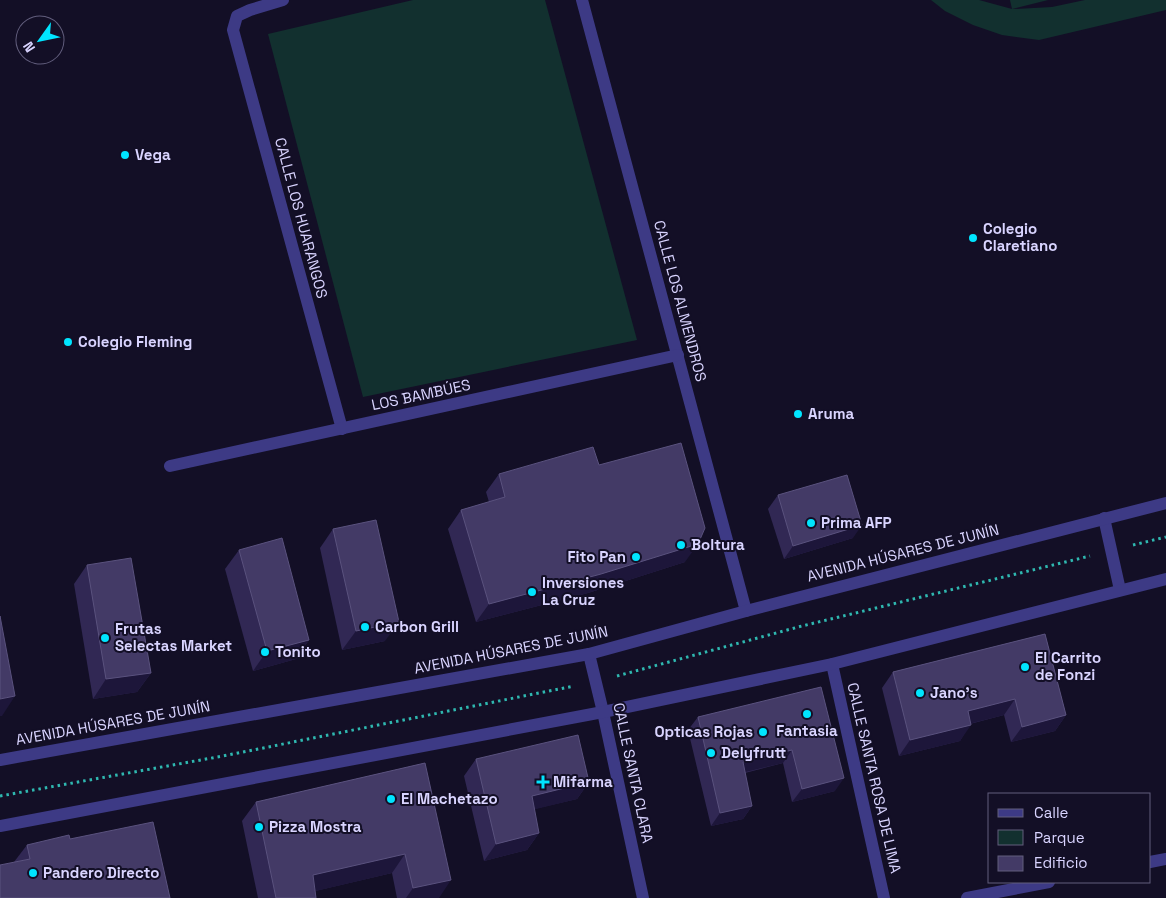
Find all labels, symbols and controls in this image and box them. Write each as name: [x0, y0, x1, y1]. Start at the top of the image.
north arrow: [15, 15, 65, 65]
text: N: [19, 38, 39, 56]
street label: CALLE LOS HUARANGOS: [271, 135, 332, 300]
place label: Vega: [135, 145, 171, 164]
marker: Vega: [119, 149, 131, 161]
street label: CALLE LOS ALMENDROS: [650, 218, 711, 384]
place label: Colegio Claretiano: [983, 219, 1057, 255]
marker: Colegio Claretiano: [967, 232, 979, 244]
place label: Colegio Fleming: [78, 332, 192, 351]
marker: Colegio Fleming: [62, 336, 74, 348]
street label: LOS BAMBÚES: [370, 375, 472, 414]
place label: Aruma: [808, 404, 855, 423]
marker: Aruma: [792, 408, 804, 420]
place label: Prima AFP: [821, 513, 892, 532]
marker: Prima AFP: [805, 517, 817, 529]
street label: AVENIDA HÚSARES DE JUNÍN: [805, 519, 1001, 586]
place label: Boltura: [691, 535, 745, 554]
marker: Boltura: [675, 539, 687, 551]
place label: Fito Pan: [568, 547, 626, 566]
marker: Fito Pan: [630, 551, 642, 563]
place label: Inversiones La Cruz: [542, 573, 624, 609]
marker: Inversiones La Cruz: [526, 586, 538, 598]
place label: Carbon Grill: [375, 617, 459, 636]
place label: Frutas Selectas Market: [115, 619, 232, 655]
marker: Carbon Grill: [359, 621, 371, 633]
street label: AVENIDA HÚSARES DE JUNÍN: [412, 621, 609, 678]
marker: Frutas Selectas Market: [99, 632, 111, 644]
place label: Tonito: [275, 642, 321, 661]
marker: Tonito: [259, 646, 271, 658]
place label: El Carrito de Fonzi: [1035, 648, 1101, 684]
marker: El Carrito de Fonzi: [1019, 661, 1031, 673]
street label: CALLE SANTA ROSA DE LIMA: [843, 681, 906, 876]
place label: Jano's: [930, 683, 978, 702]
marker: Jano's: [914, 687, 926, 699]
street label: AVENIDA HÚSARES DE JUNÍN: [14, 696, 212, 749]
street label: CALLE SANTA CLARA: [609, 701, 658, 845]
marker: Fantasia: [801, 708, 813, 720]
place label: Fantasia: [776, 721, 838, 740]
place label: Opticas Rojas: [654, 722, 753, 741]
marker: Opticas Rojas: [757, 726, 769, 738]
place label: Delyfrutt: [721, 743, 787, 762]
marker: Delyfrutt: [705, 747, 717, 759]
place label: Mifarma: [553, 772, 613, 791]
marker: Mifarma: [537, 776, 549, 788]
place label: El Machetazo: [401, 789, 498, 808]
marker: El Machetazo: [385, 793, 397, 805]
legend: [988, 793, 1151, 883]
text: Calle: [1034, 803, 1069, 822]
place label: Pizza Mostra: [269, 817, 362, 836]
marker: Pizza Mostra: [253, 821, 265, 833]
text: Parque: [1034, 828, 1085, 847]
text: Edificio: [1034, 853, 1088, 872]
place label: Pandero Directo: [43, 863, 159, 882]
marker: Pandero Directo: [27, 867, 39, 879]

